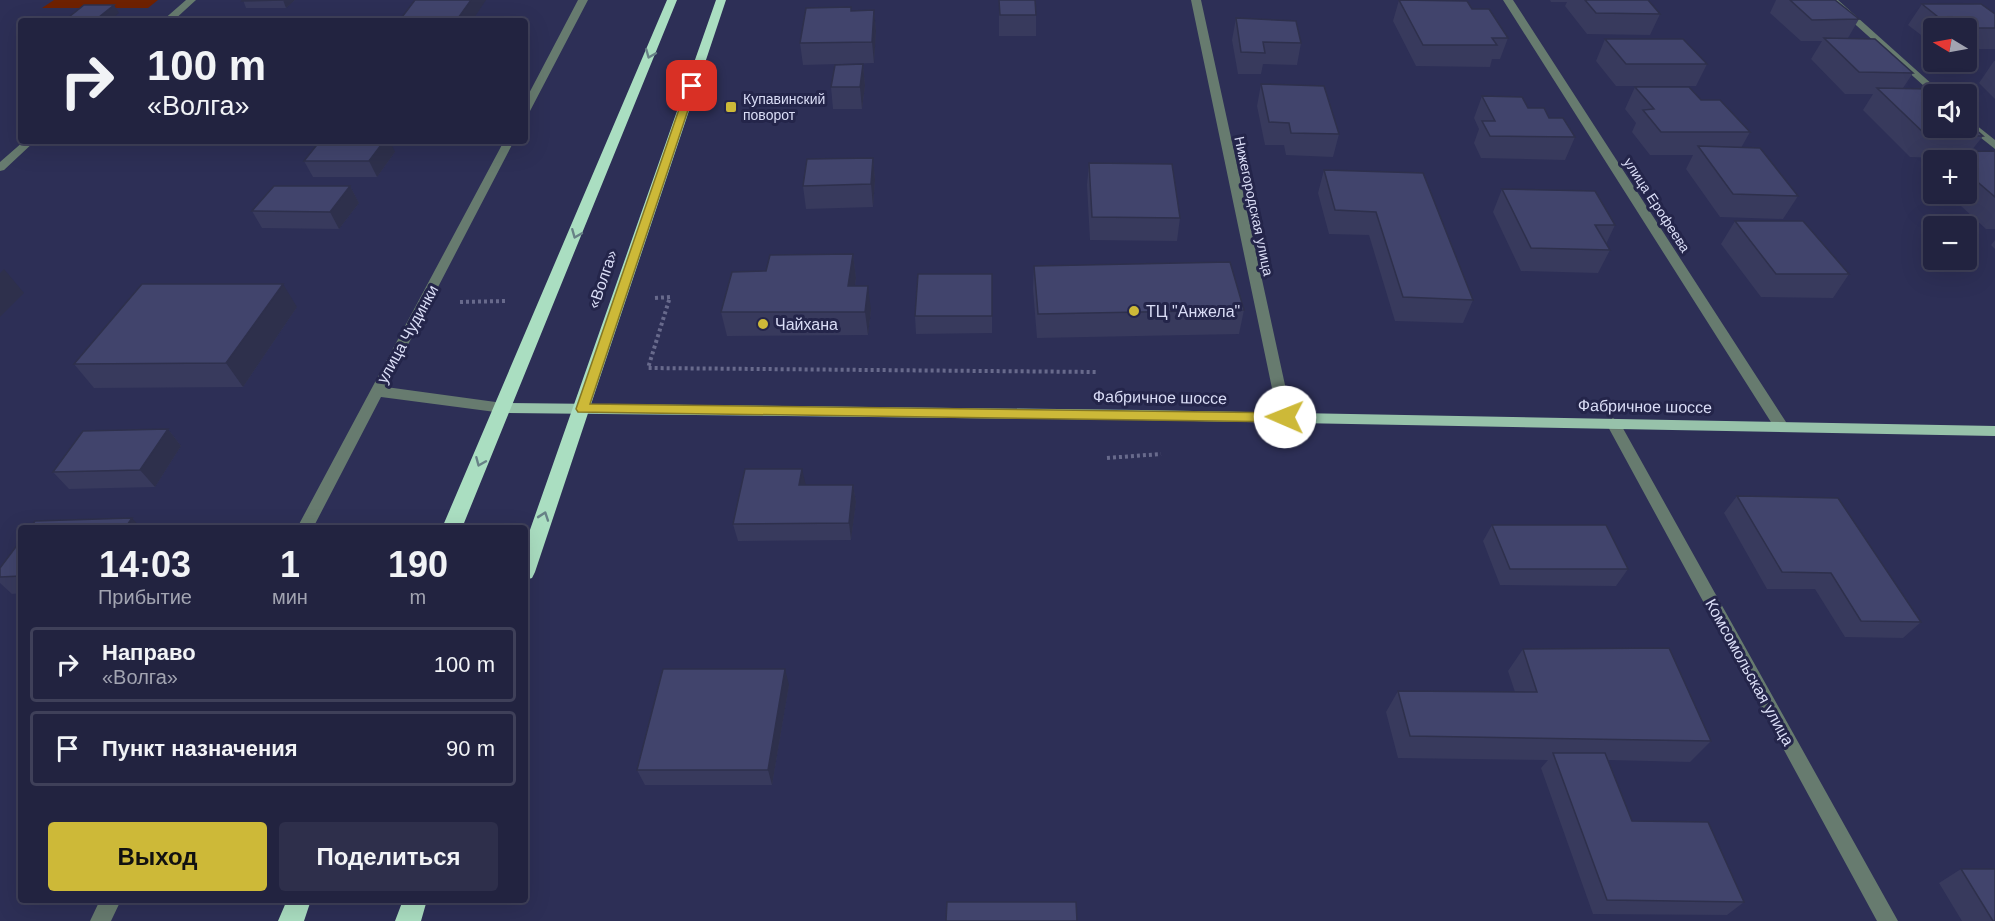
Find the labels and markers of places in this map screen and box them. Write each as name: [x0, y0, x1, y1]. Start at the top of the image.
pin: [666, 60, 717, 111]
place label: Купавинский поворот: [743, 91, 825, 123]
marker: Купавинский поворот: [724, 100, 738, 114]
place label: ТЦ "Анжела": [1146, 303, 1240, 320]
marker: ТЦ "Анжела": [1127, 304, 1141, 318]
place label: Чайхана: [775, 316, 838, 333]
marker: Чайхана: [756, 317, 770, 331]

